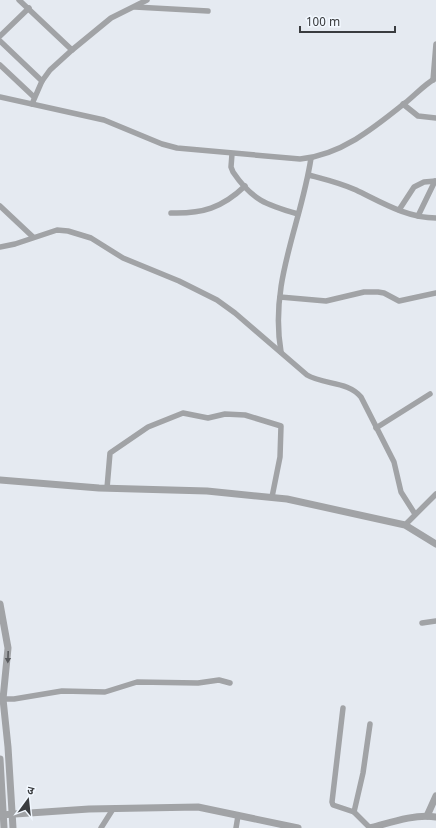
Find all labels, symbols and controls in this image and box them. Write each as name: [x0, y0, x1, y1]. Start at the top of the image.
scale bar: [300, 8, 395, 34]
text: 100 m: [306, 15, 340, 31]
one-way arrow: [5, 651, 11, 664]
north arrow: [8, 780, 48, 820]
text: उ: [25, 784, 36, 799]

